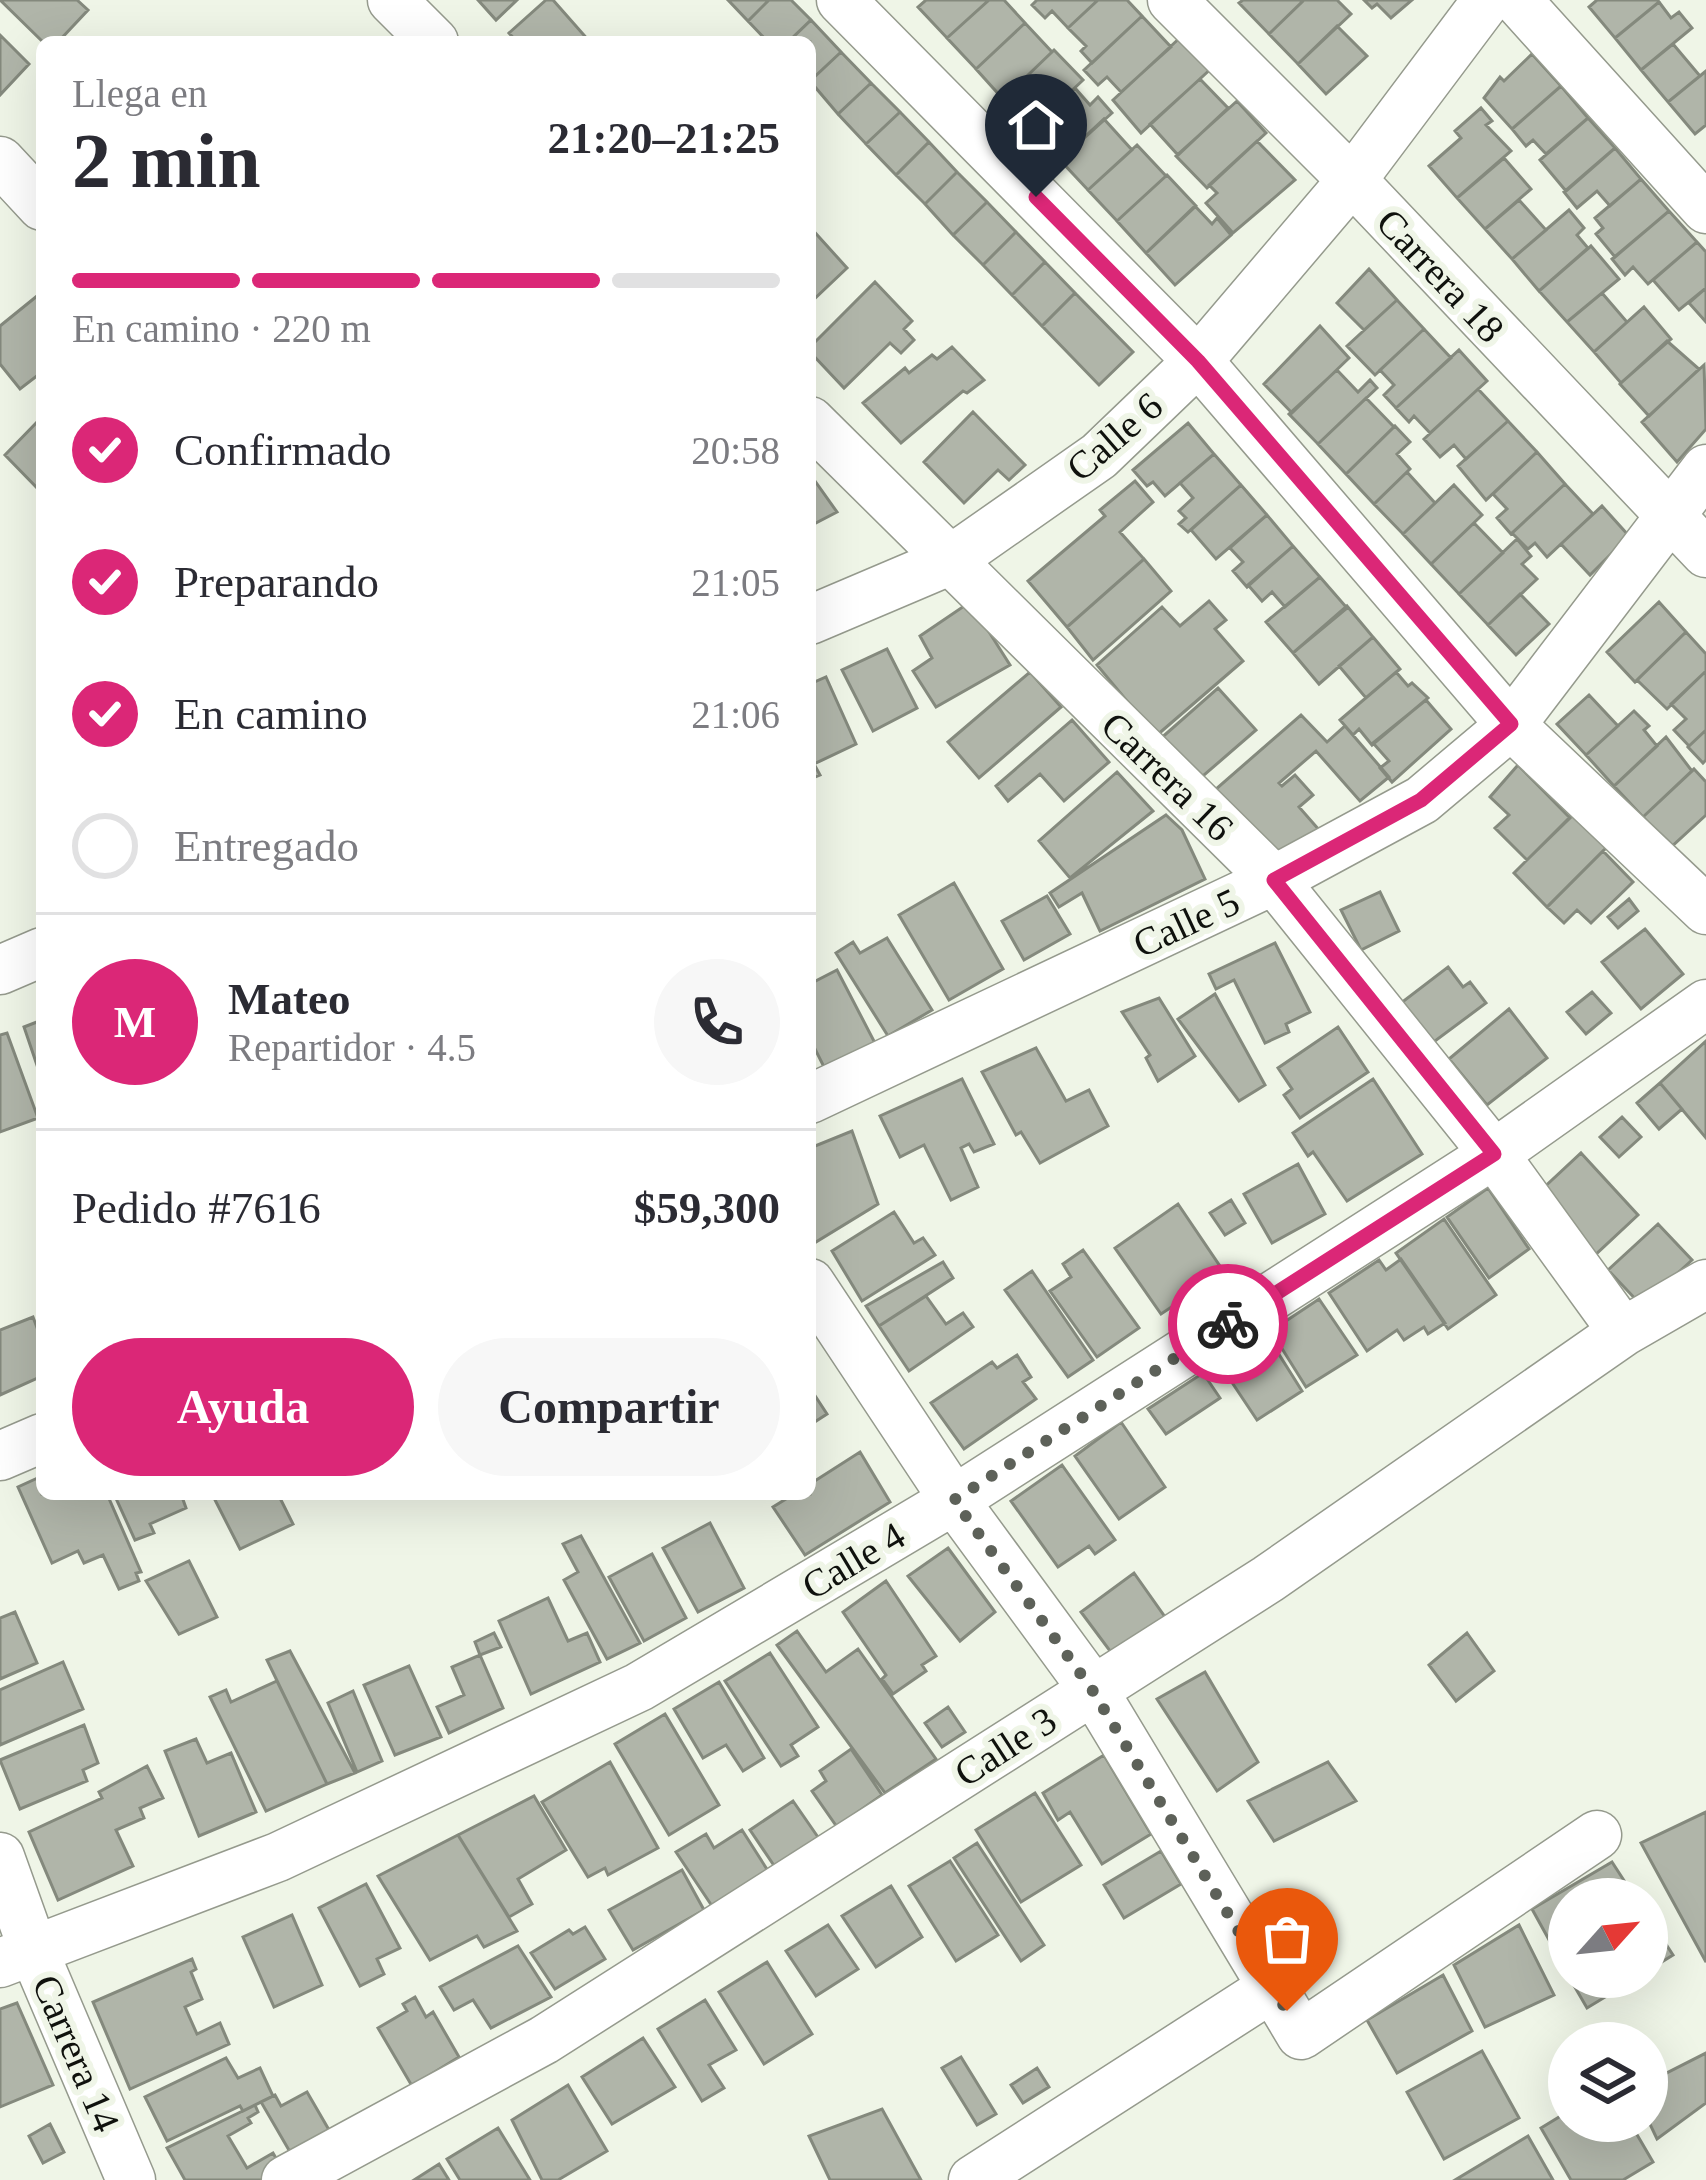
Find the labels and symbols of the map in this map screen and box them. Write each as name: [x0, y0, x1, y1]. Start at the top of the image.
pin: [985, 74, 1087, 197]
street label: Carrera 18: [1368, 200, 1513, 351]
street label: Calle 6: [1058, 384, 1171, 489]
street label: Carrera 16: [1093, 703, 1242, 849]
street label: Calle 5: [1127, 879, 1246, 966]
courier: [1168, 1264, 1288, 1384]
street label: Calle 4: [794, 1513, 912, 1608]
street label: Calle 3: [947, 1698, 1064, 1795]
north arrow: [1548, 1878, 1668, 1998]
pin: [1236, 1888, 1338, 2011]
street label: Carrera 14: [24, 1969, 129, 2138]

